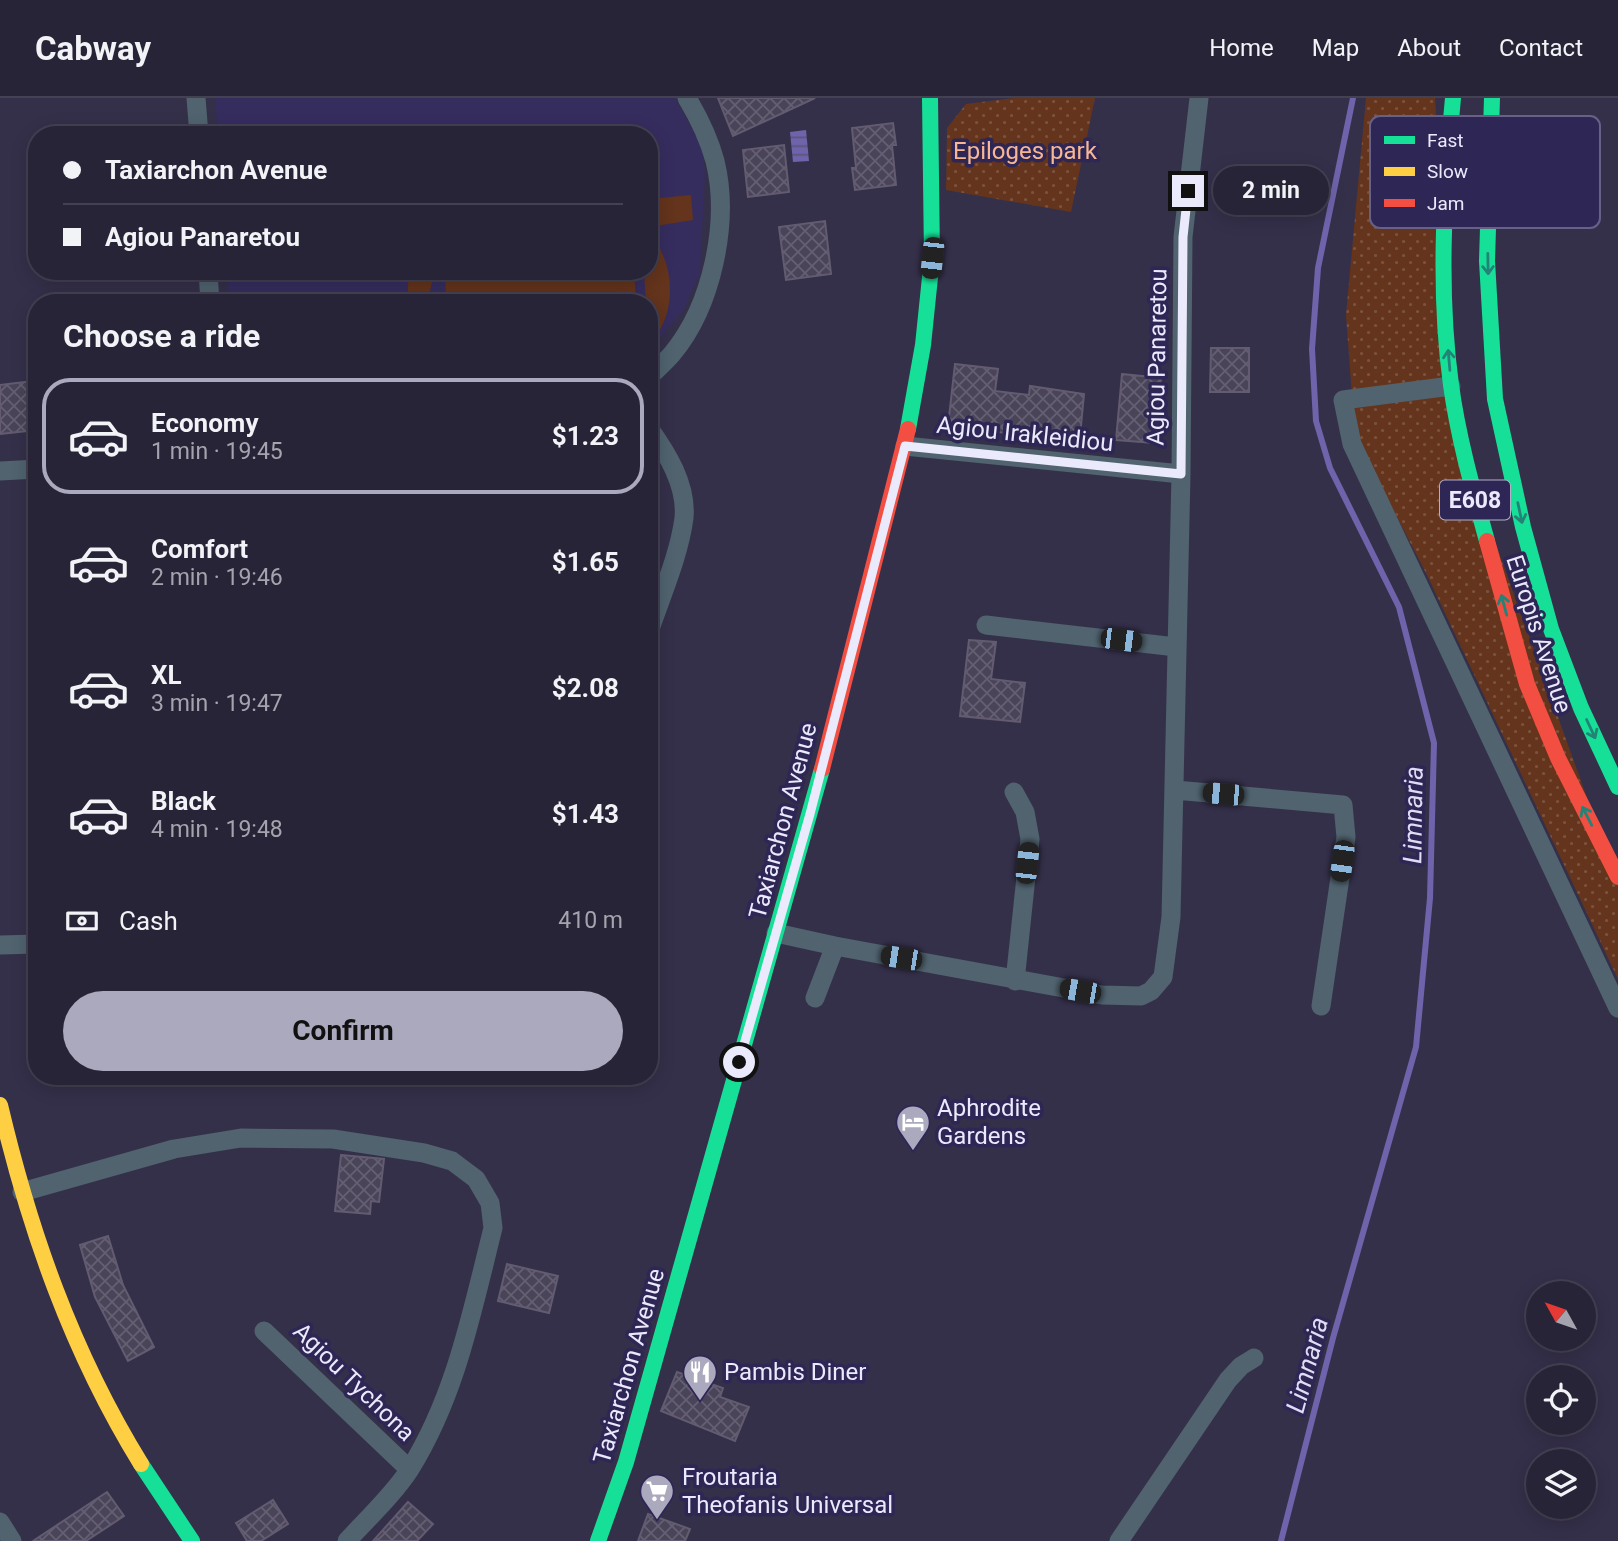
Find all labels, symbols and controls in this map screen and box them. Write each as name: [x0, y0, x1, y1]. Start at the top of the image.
text: Cabway: [35, 29, 151, 68]
text: Home: [1209, 34, 1274, 62]
text: Map: [1312, 34, 1359, 62]
text: About: [1397, 34, 1461, 62]
text: Contact: [1499, 34, 1583, 62]
legend: [1370, 116, 1600, 228]
text: Fast: [1427, 129, 1464, 152]
park label: Epiloges park: [953, 137, 1098, 165]
text: Taxiarchon Avenue: [105, 155, 327, 185]
text: Slow: [1427, 160, 1468, 183]
callout: 2 min: [1212, 166, 1328, 216]
route end: [1172, 175, 1204, 207]
text: 2 min: [1242, 177, 1300, 204]
text: Jam: [1427, 192, 1464, 215]
text: Agiou Panaretou: [105, 222, 300, 252]
car: [920, 236, 945, 280]
one-way arrow: [1481, 252, 1494, 275]
street label: Agiou Panaretou: [1141, 268, 1173, 446]
text: Choose a ride: [63, 317, 260, 355]
one-way arrow: [1442, 349, 1455, 372]
icon: car: [67, 405, 130, 468]
text: Economy: [151, 408, 258, 438]
street label: Agiou Irakleidiou: [935, 411, 1115, 457]
text: $1.23: [552, 421, 619, 451]
text: 1 min · 19:45: [151, 438, 283, 465]
road number: E608: [1440, 480, 1510, 520]
one-way arrow: [1514, 501, 1527, 524]
icon: car: [67, 531, 130, 594]
text: Comfort: [151, 534, 248, 564]
text: $1.65: [552, 547, 619, 577]
street label: Europis Avenue: [1500, 552, 1578, 716]
text: 2 min · 19:46: [151, 564, 283, 591]
one-way arrow: [1497, 595, 1510, 617]
car: [1099, 627, 1144, 653]
icon: car: [67, 657, 130, 720]
text: XL: [151, 660, 182, 690]
text: $2.08: [552, 673, 619, 703]
text: 3 min · 19:47: [151, 690, 283, 717]
one-way arrow: [1585, 718, 1598, 739]
street label: Taxiarchon Avenue: [743, 720, 823, 922]
water label: Limnaria: [1397, 766, 1429, 864]
car: [1202, 782, 1245, 806]
icon: car: [67, 783, 130, 846]
text: Black: [151, 786, 216, 816]
text: $1.43: [552, 799, 619, 829]
one-way arrow: [1580, 807, 1594, 827]
text: 4 min · 19:48: [151, 816, 283, 843]
car: [1329, 839, 1356, 883]
car: [1015, 841, 1040, 885]
icon: cash: [63, 902, 101, 940]
text: Cash: [119, 906, 178, 936]
text: 410 m: [558, 907, 623, 934]
car: [879, 944, 924, 972]
car: [1058, 977, 1103, 1005]
button: Confirm: [63, 991, 623, 1071]
route start: [723, 1046, 755, 1078]
place label: Aphrodite Gardens: [937, 1094, 1041, 1150]
hotel icon: Aphrodite Gardens: [894, 1103, 932, 1152]
street label: Taxiarchon Avenue: [588, 1265, 670, 1467]
north arrow: [1526, 1281, 1596, 1351]
map controls: [1526, 1281, 1596, 1519]
water label: Limnaria: [1280, 1314, 1334, 1416]
street label: Agiou Tychona: [288, 1317, 420, 1447]
restaurant icon: Pambis Diner: [681, 1353, 719, 1402]
place label: Pambis Diner: [724, 1358, 866, 1386]
button: locate: [1526, 1365, 1596, 1435]
button: layers: [1526, 1449, 1596, 1519]
place label: Froutaria Theofanis Universal: [682, 1463, 893, 1519]
supermarket icon: Froutaria Theofanis Universal: [638, 1472, 676, 1521]

